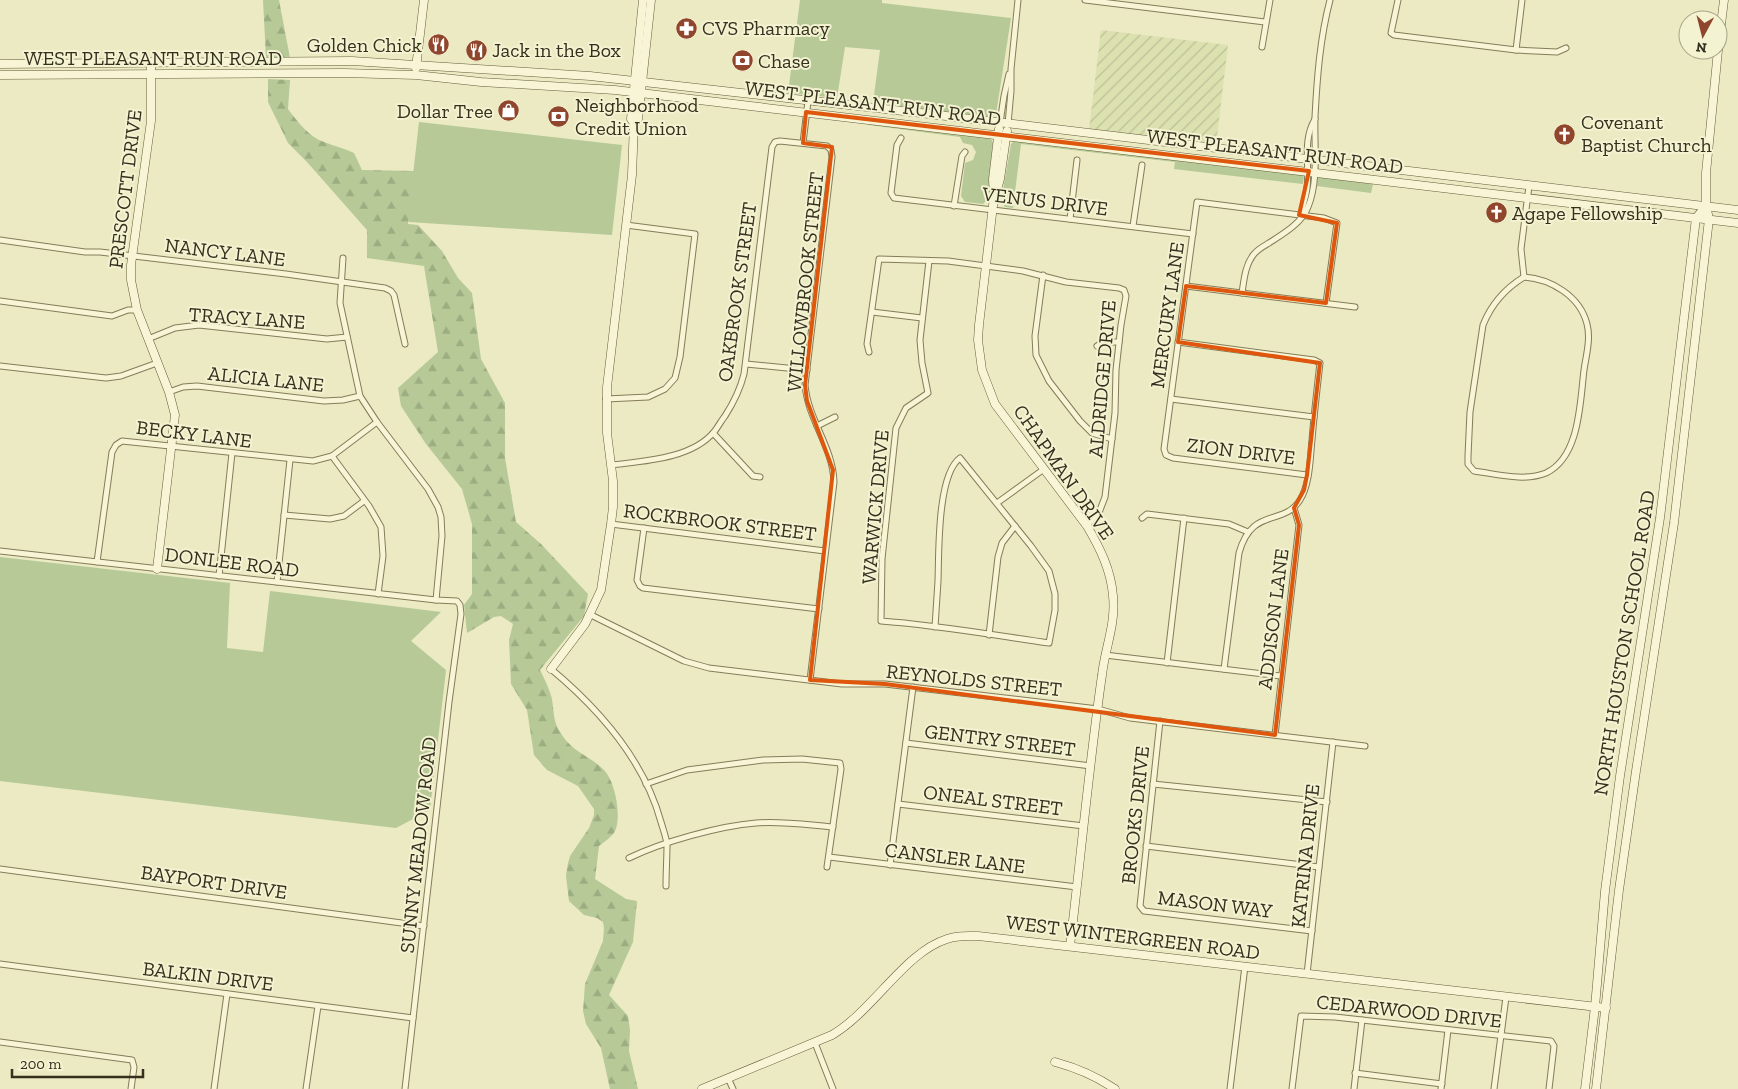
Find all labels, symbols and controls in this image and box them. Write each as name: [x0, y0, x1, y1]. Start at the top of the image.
north arrow: [1678, 10, 1728, 60]
pharmacy icon: CVS Pharmacy: [674, 16, 698, 40]
place label: CVS Pharmacy: [702, 16, 831, 40]
place label: Golden Chick: [307, 33, 423, 57]
restaurant icon: Golden Chick: [426, 33, 450, 57]
restaurant icon: Jack in the Box: [464, 38, 488, 62]
place label: Jack in the Box: [492, 38, 621, 62]
text: N: [1695, 38, 1708, 56]
street label: WEST PLEASANT RUN ROAD: [24, 46, 282, 70]
bank icon: Chase: [730, 49, 754, 73]
place label: Chase: [758, 49, 810, 73]
street label: WEST PLEASANT RUN ROAD: [743, 75, 1003, 131]
place label: Neighborhood Credit Union: [575, 93, 698, 140]
place label: Dollar Tree: [397, 99, 493, 123]
shop icon: Dollar Tree: [497, 99, 521, 123]
bank icon: Neighborhood Credit Union: [547, 105, 571, 129]
street label: PRESCOTT DRIVE: [103, 108, 147, 270]
place label: Covenant Baptist Church: [1581, 110, 1712, 157]
church icon: Covenant Baptist Church: [1553, 122, 1577, 146]
street label: WEST PLEASANT RUN ROAD: [1145, 123, 1405, 179]
street label: WILLOWBROOK STREET: [781, 171, 829, 393]
street label: VENUS DRIVE: [980, 181, 1109, 221]
street label: OAKBROOK STREET: [712, 201, 762, 383]
church icon: Agape Fellowship: [1484, 201, 1508, 225]
place label: Agape Fellowship: [1512, 201, 1663, 225]
street label: NANCY LANE: [163, 233, 287, 271]
street label: MERCURY LANE: [1145, 240, 1189, 390]
street label: ALDRIDGE DRIVE: [1083, 299, 1121, 459]
street label: TRACY LANE: [188, 302, 306, 334]
street label: ALICIA LANE: [207, 361, 325, 397]
street label: CHAPMAN DRIVE: [1008, 400, 1120, 544]
street label: BECKY LANE: [135, 415, 253, 453]
street label: WARWICK DRIVE: [856, 429, 894, 585]
street label: ZION DRIVE: [1186, 432, 1296, 470]
street label: NORTH HOUSTON SCHOOL ROAD: [1588, 489, 1660, 797]
street label: ROCKBROOK STREET: [622, 498, 818, 546]
street label: DONLEE ROAD: [163, 542, 301, 582]
street label: ADDISON LANE: [1252, 547, 1294, 691]
street label: REYNOLDS STREET: [885, 659, 1063, 701]
street label: GENTRY STREET: [923, 719, 1077, 761]
street label: SUNNY MEADOW ROAD: [395, 736, 441, 954]
street label: BROOKS DRIVE: [1116, 745, 1154, 885]
street label: ONEAL STREET: [922, 780, 1064, 820]
street label: KATRINA DRIVE: [1286, 783, 1324, 929]
street label: CANSLER LANE: [883, 837, 1027, 879]
street label: BAYPORT DRIVE: [139, 860, 289, 904]
street label: MASON WAY: [1156, 885, 1274, 923]
street label: WEST WINTERGREEN ROAD: [1005, 910, 1261, 964]
street label: BALKIN DRIVE: [141, 956, 275, 996]
street label: CEDARWOOD DRIVE: [1315, 989, 1503, 1033]
scale bar: [12, 1046, 144, 1078]
text: 200 m: [20, 1055, 61, 1073]

